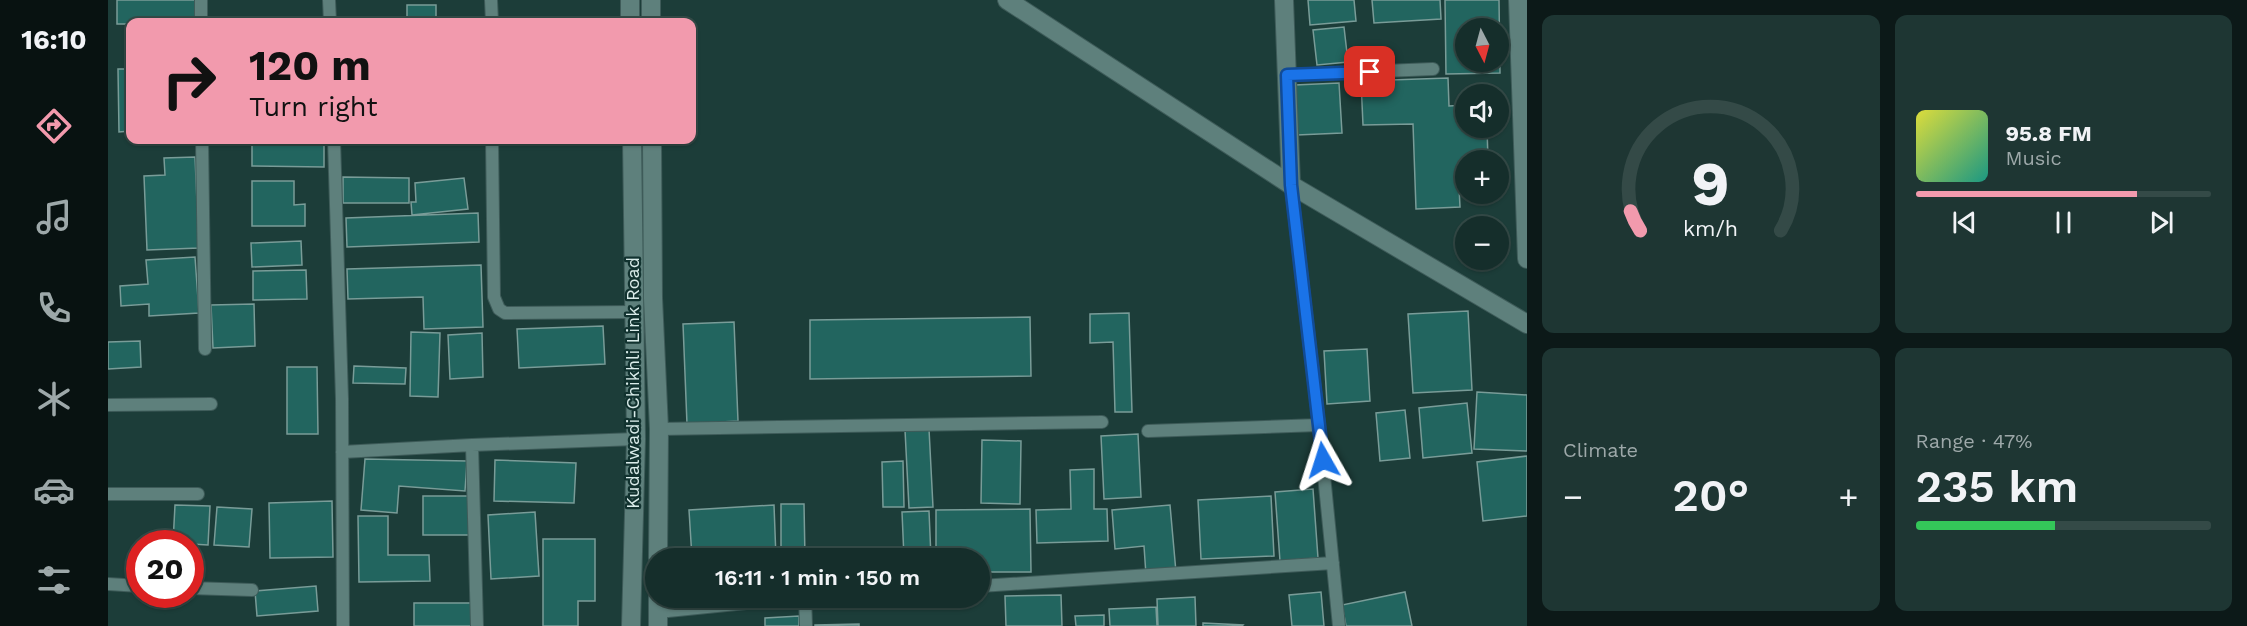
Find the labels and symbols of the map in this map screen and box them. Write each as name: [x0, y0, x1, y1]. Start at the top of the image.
north arrow: [1455, 18, 1509, 72]
pin: [1344, 46, 1395, 97]
street label: Kudalwadi-Chikhli Link Road: [622, 257, 643, 509]
position arrow: [1291, 428, 1355, 492]
speed limit sign: 20: [126, 530, 204, 608]

